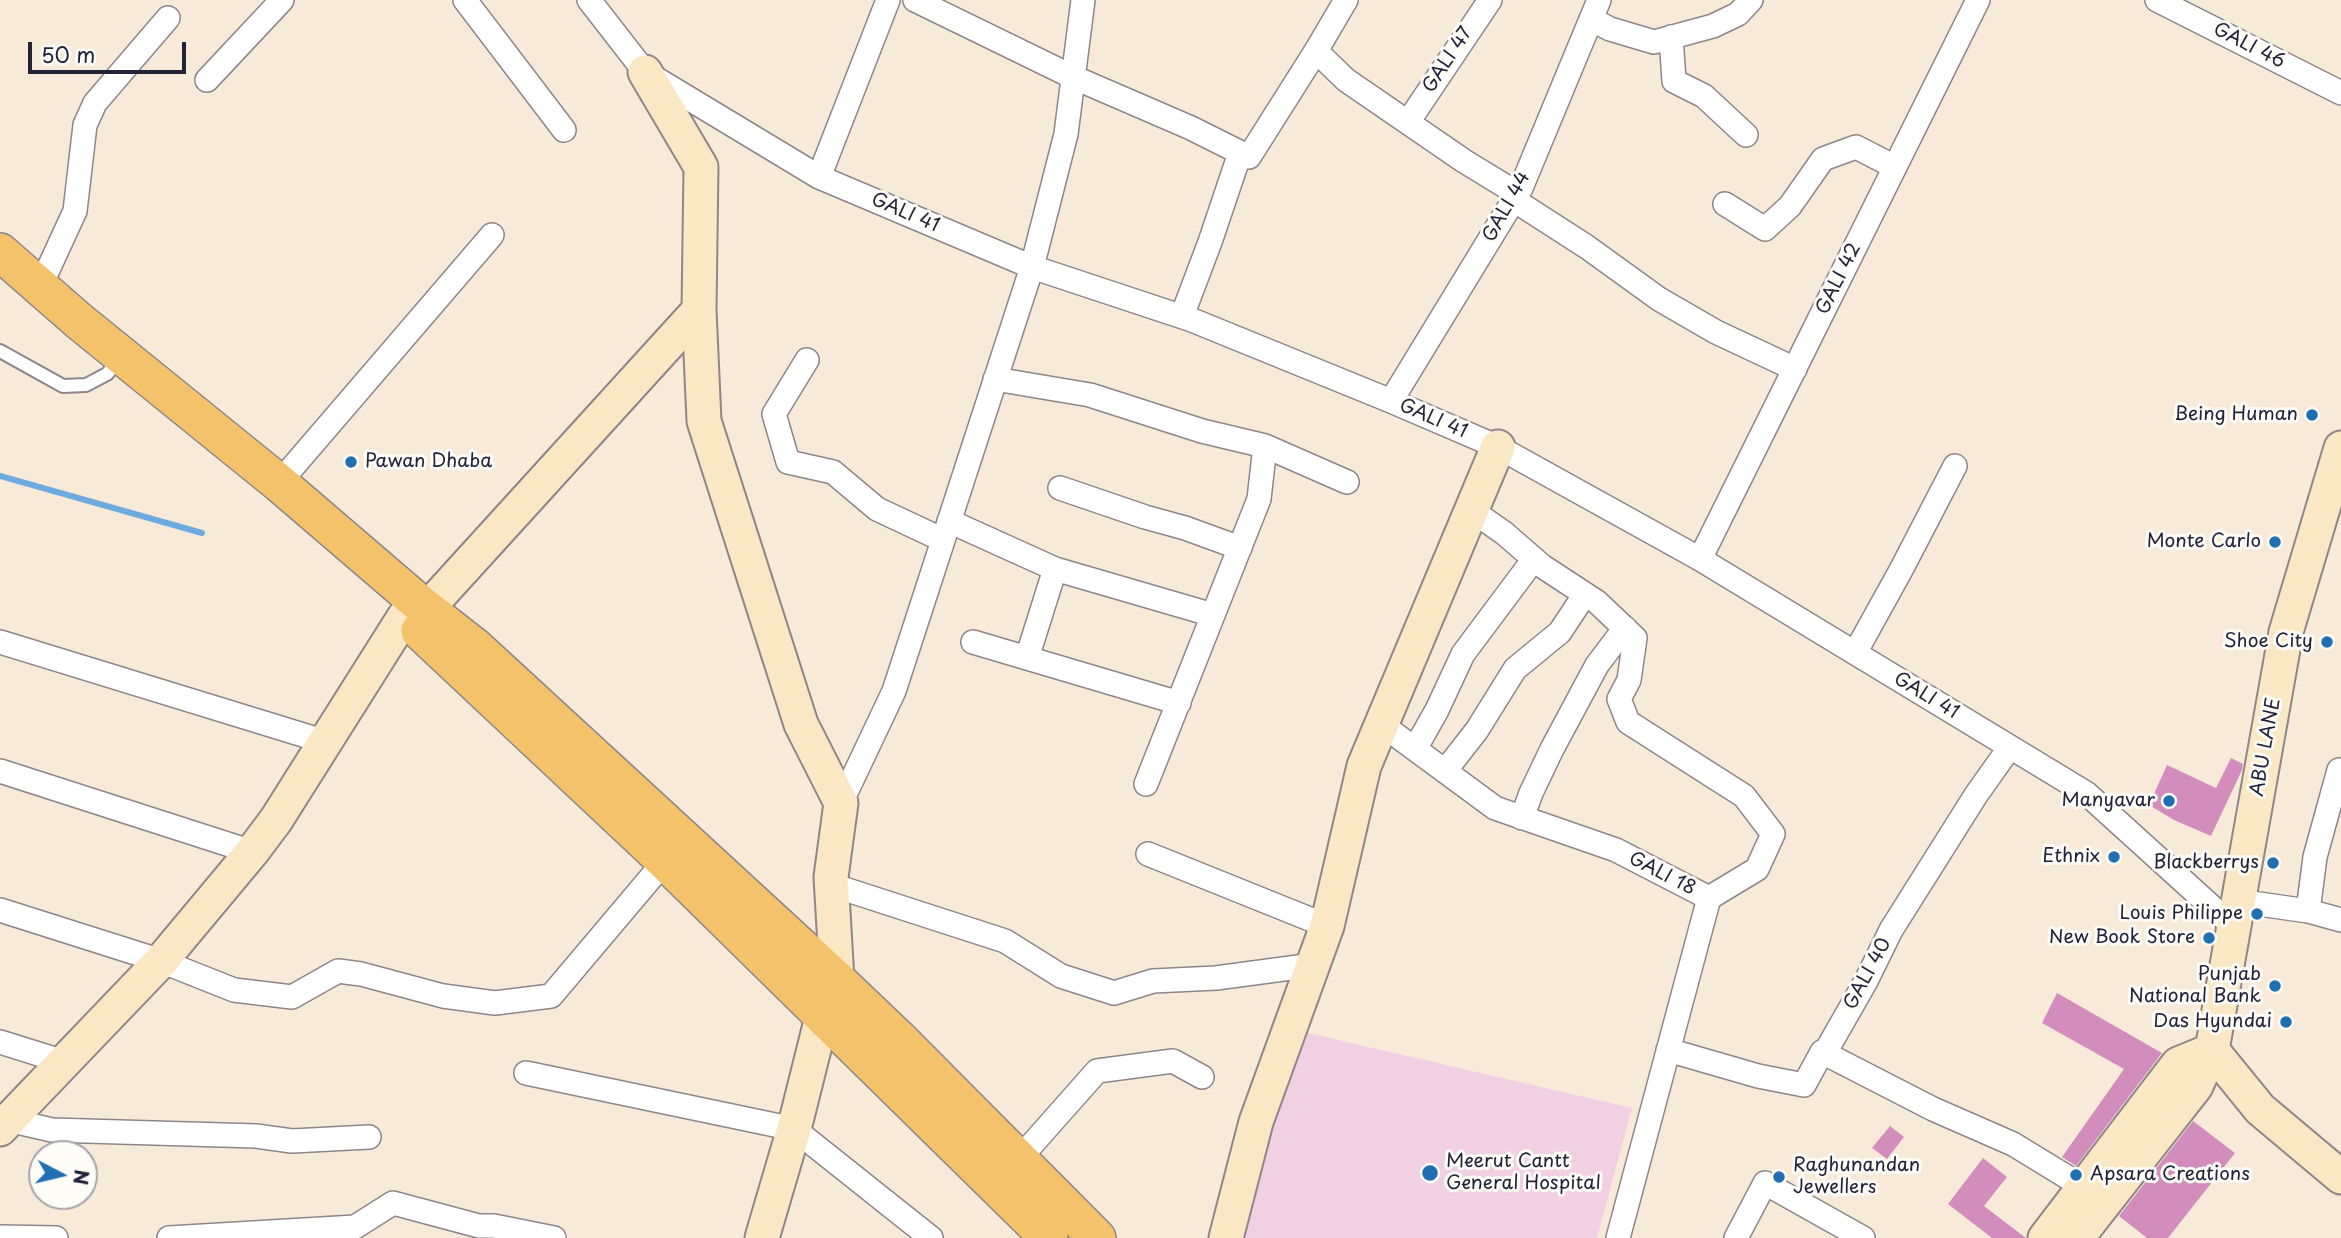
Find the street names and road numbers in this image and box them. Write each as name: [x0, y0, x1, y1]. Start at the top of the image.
street label: GALI 46: [2209, 18, 2289, 74]
street label: GALI 47: [1418, 23, 1478, 97]
street label: GALI 44: [1478, 168, 1536, 246]
street label: GALI 41: [868, 189, 942, 237]
street label: GALI 42: [1812, 239, 1866, 319]
street label: GALI 41: [1396, 395, 1470, 443]
street label: GALI 41: [1889, 668, 1963, 724]
street label: ABU LANE: [2246, 696, 2286, 798]
street label: GALI 18: [1625, 847, 1699, 901]
street label: GALI 40: [1840, 934, 1896, 1014]

